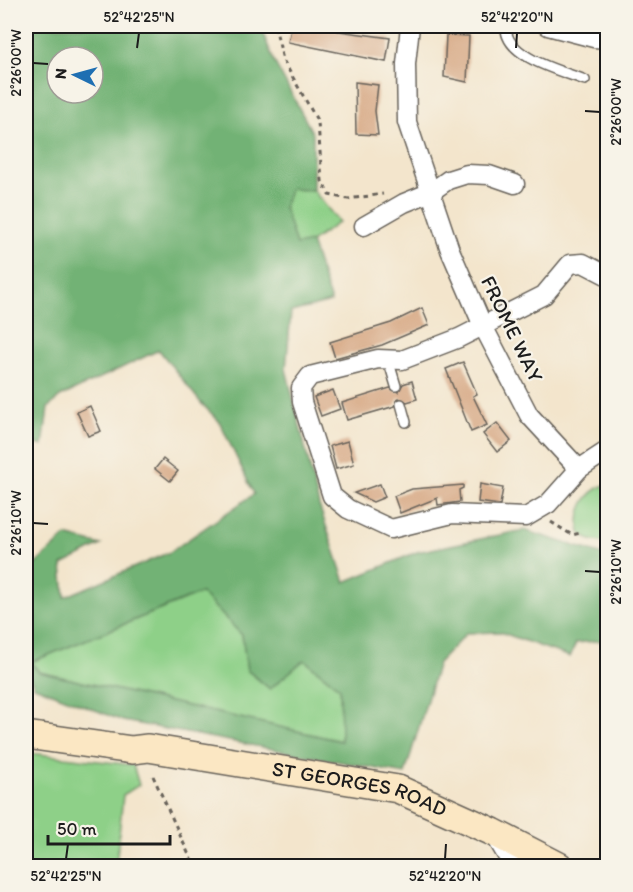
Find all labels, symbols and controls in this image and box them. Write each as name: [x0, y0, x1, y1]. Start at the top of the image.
text: 52°42'25"N: [103, 8, 175, 26]
text: 52°42'20"N: [481, 8, 553, 26]
text: 2°26'00"W: [7, 29, 25, 97]
north arrow: [45, 45, 105, 105]
text: N: [51, 68, 70, 80]
text: 2°26'00"W: [607, 78, 625, 146]
street label: FROME WAY: [476, 272, 549, 386]
text: 2°26'10"W: [7, 490, 25, 556]
text: 2°26'10"W: [607, 539, 625, 605]
street label: ST GEORGES ROAD: [270, 756, 451, 821]
scale bar: [48, 808, 170, 846]
text: 50 m: [57, 818, 97, 840]
text: 52°42'25"N: [30, 867, 102, 885]
text: 52°42'20"N: [409, 867, 481, 885]

